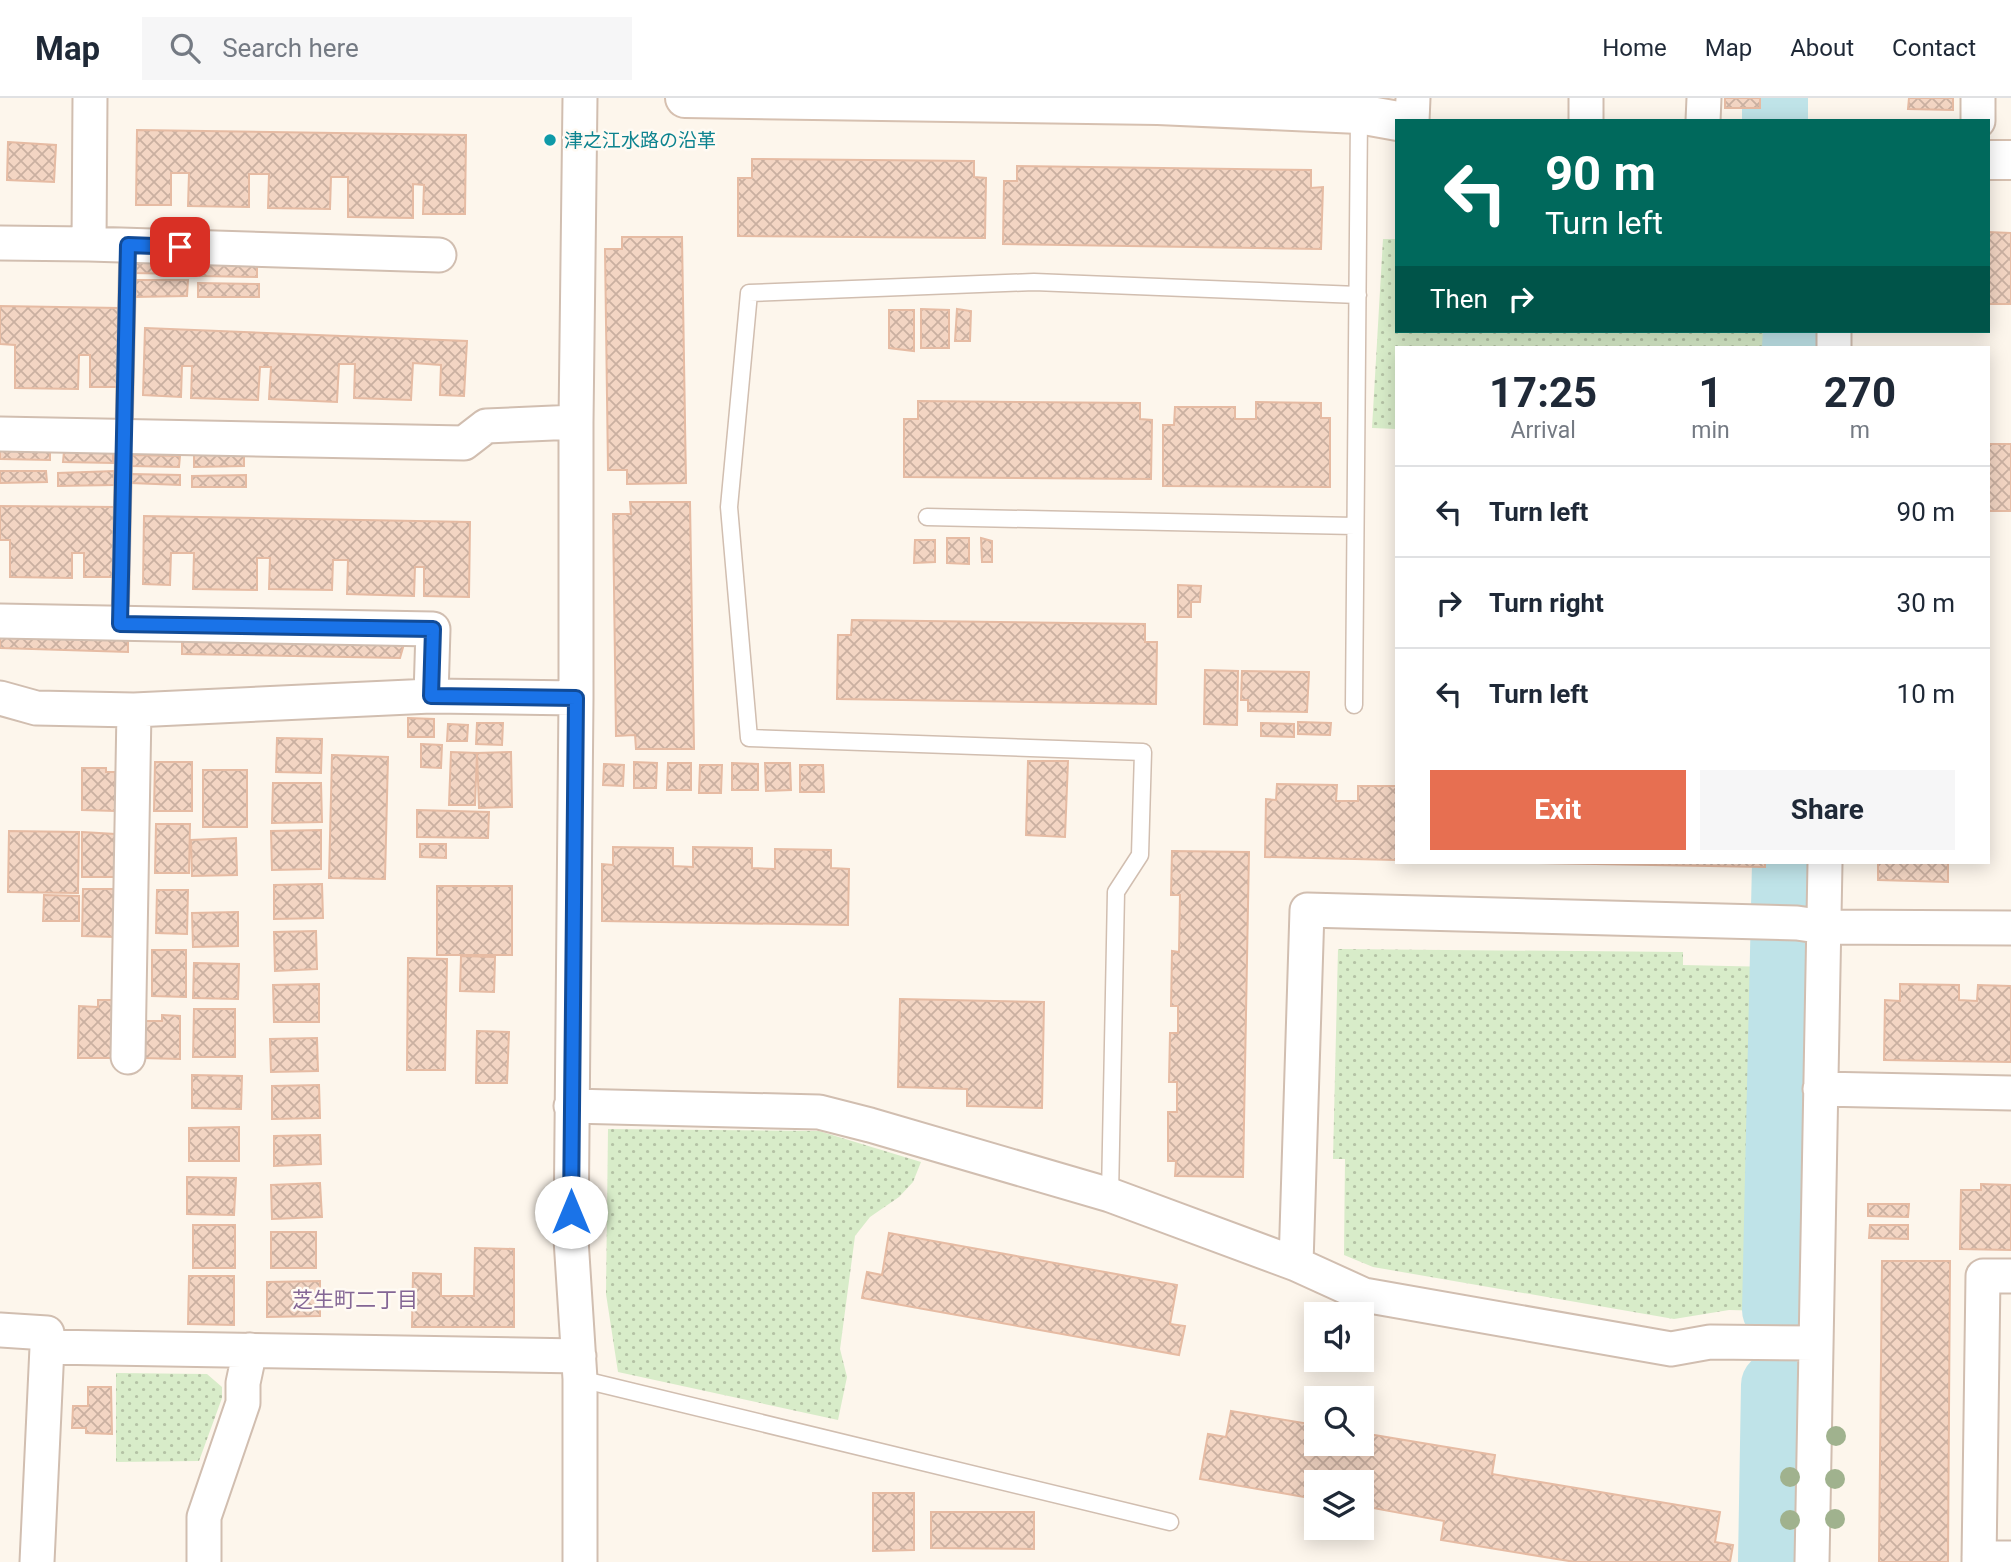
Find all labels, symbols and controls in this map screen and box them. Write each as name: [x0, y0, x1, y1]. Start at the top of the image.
search box: [142, 17, 632, 80]
text: Map: [35, 29, 100, 68]
icon: search: [166, 29, 204, 67]
text: Search here: [222, 33, 359, 63]
text: Home: [1602, 34, 1667, 62]
text: Map: [1705, 34, 1752, 62]
text: About: [1790, 34, 1854, 62]
text: Contact: [1892, 34, 1976, 62]
place label: 津之江水路の沿革: [564, 129, 716, 152]
marker: 津之江水路の沿革: [542, 132, 558, 148]
text: 90 m: [1545, 145, 1656, 202]
icon: left: [1430, 147, 1521, 238]
text: Turn left: [1545, 204, 1663, 242]
pin: [150, 217, 210, 277]
icon: arrive: [161, 228, 199, 266]
icon: right: [1502, 280, 1540, 318]
text: Then: [1430, 284, 1488, 314]
text: 17:25: [1489, 368, 1597, 417]
text: 1: [1698, 368, 1723, 417]
text: 270: [1824, 368, 1896, 417]
text: Arrival: [1510, 417, 1576, 444]
text: min: [1691, 417, 1730, 444]
text: m: [1850, 417, 1870, 444]
icon: left: [1430, 493, 1468, 531]
text: Turn left: [1489, 497, 1588, 527]
text: 90 m: [1897, 497, 1955, 527]
icon: right: [1430, 584, 1468, 622]
text: Turn right: [1489, 588, 1604, 618]
text: 30 m: [1897, 588, 1955, 618]
icon: left: [1430, 675, 1468, 713]
text: Turn left: [1489, 679, 1588, 709]
text: 10 m: [1897, 679, 1955, 709]
button: Exit: [1430, 770, 1686, 850]
button: Share: [1700, 770, 1955, 850]
position arrow: [534, 1175, 608, 1249]
district label: 芝生町二丁目: [292, 1288, 418, 1312]
map controls: [1304, 1302, 1374, 1540]
button: sound: [1304, 1302, 1374, 1372]
button: search: [1304, 1386, 1374, 1456]
button: layers: [1304, 1470, 1374, 1540]

